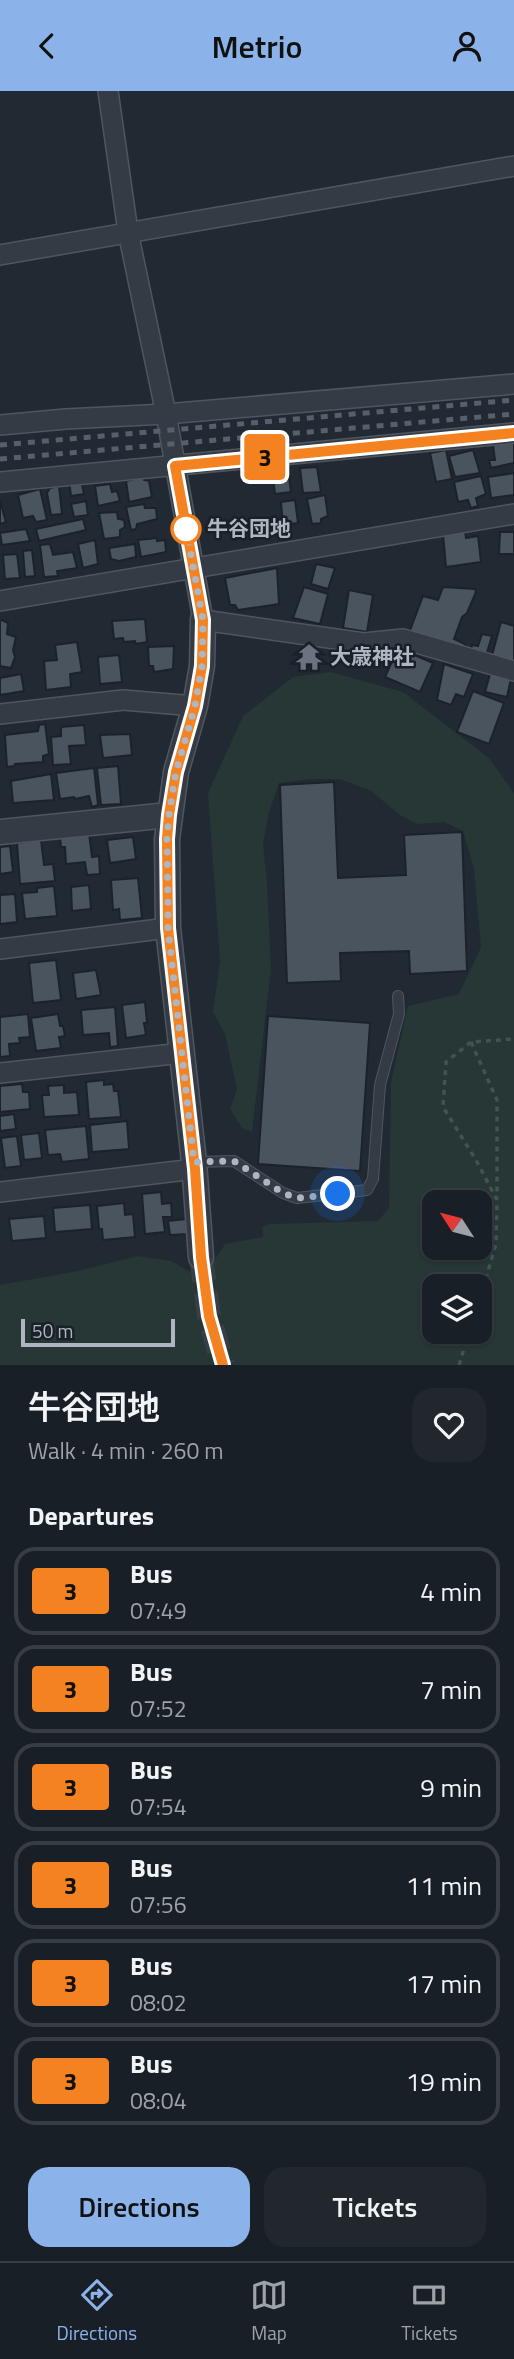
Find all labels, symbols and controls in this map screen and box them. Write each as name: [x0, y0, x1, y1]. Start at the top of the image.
text: Metrio: [212, 22, 302, 70]
icon: back: [28, 27, 66, 65]
icon: person: [448, 27, 486, 65]
line badge: 3: [242, 434, 288, 480]
text: 3: [258, 439, 272, 475]
place label: 牛谷団地: [207, 512, 291, 544]
marker: 牛谷団地: [171, 514, 201, 544]
place label: 大歳神社: [330, 640, 414, 672]
temple icon: 大歳神社: [294, 642, 324, 672]
your location: [320, 1176, 355, 1211]
north arrow: [422, 1190, 492, 1260]
map controls: [422, 1190, 492, 1344]
button: layers: [422, 1274, 492, 1344]
scale bar: [21, 1316, 175, 1348]
text: 50 m: [32, 1316, 73, 1345]
text: 牛谷団地: [28, 1382, 160, 1432]
button: heart: [412, 1388, 486, 1462]
text: Walk · 4 min · 260 m: [28, 1433, 224, 1468]
text: Departures: [28, 1496, 154, 1535]
text: Bus: [130, 1554, 172, 1593]
text: 4 min: [420, 1572, 482, 1611]
text: 3: [64, 1573, 77, 1609]
text: 07:49: [130, 1593, 187, 1628]
text: Bus: [130, 1652, 172, 1691]
text: 7 min: [420, 1670, 482, 1709]
text: 3: [64, 1671, 77, 1707]
text: 07:52: [130, 1691, 187, 1726]
text: Bus: [130, 1750, 172, 1789]
text: 9 min: [420, 1768, 482, 1807]
text: 3: [64, 1769, 77, 1805]
text: 07:54: [130, 1789, 187, 1824]
text: Bus: [130, 1848, 172, 1887]
text: 11 min: [406, 1866, 482, 1905]
text: 3: [64, 1867, 77, 1903]
text: 07:56: [130, 1887, 187, 1922]
text: Bus: [130, 1946, 172, 1985]
text: 17 min: [406, 1964, 482, 2003]
text: 3: [64, 1965, 77, 2001]
text: 08:02: [130, 1985, 187, 2020]
text: Bus: [130, 2044, 172, 2083]
text: 19 min: [406, 2062, 482, 2101]
text: 3: [64, 2063, 77, 2099]
text: 08:04: [130, 2083, 187, 2118]
button: Directions: [28, 2167, 250, 2247]
button: Tickets: [264, 2167, 486, 2247]
tab: Directions: [57, 2276, 137, 2347]
tab: Map: [250, 2276, 288, 2347]
tab: Tickets: [401, 2276, 457, 2347]

